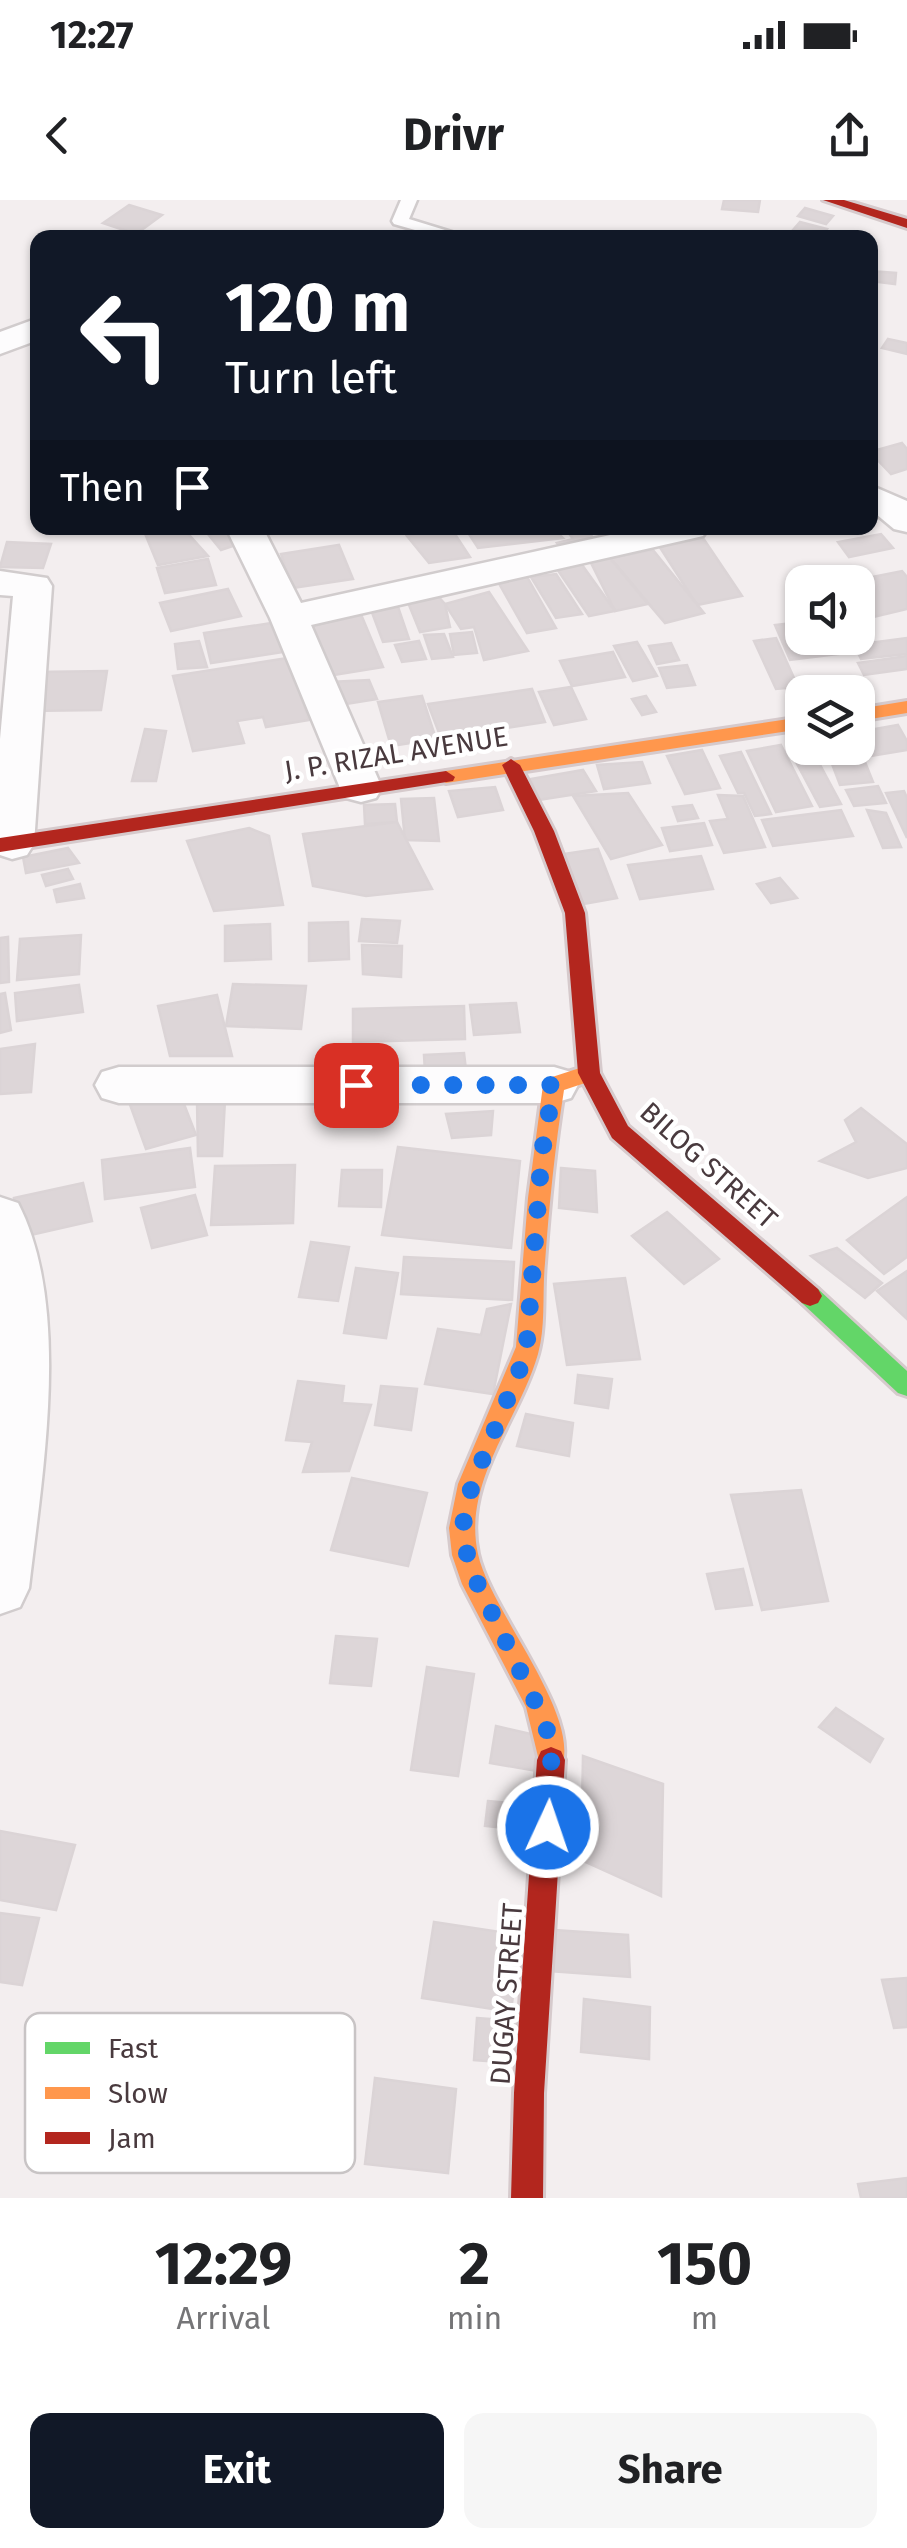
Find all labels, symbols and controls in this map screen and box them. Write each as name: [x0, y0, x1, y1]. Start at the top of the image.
text: 12:27: [50, 12, 133, 58]
icon: back: [30, 108, 85, 163]
text: Drivr: [403, 108, 504, 162]
icon: share: [822, 108, 877, 163]
text: 120 m: [225, 266, 410, 350]
icon: left: [60, 270, 190, 400]
text: Turn left: [225, 351, 397, 405]
icon: arrive: [165, 460, 220, 515]
text: Then: [60, 465, 145, 511]
map controls: [785, 565, 875, 765]
button: sound: [785, 565, 875, 655]
button: layers: [785, 675, 875, 765]
street label: J. P. RIZAL AVENUE: [282, 720, 510, 787]
pin: [314, 1043, 399, 1128]
icon: arrive: [329, 1058, 384, 1113]
street label: BILOG STREET: [633, 1095, 784, 1236]
position arrow: [496, 1775, 600, 1879]
street label: DUGAY STREET: [484, 1901, 529, 2086]
legend: [25, 2013, 355, 2173]
text: Fast: [108, 2032, 159, 2065]
text: Slow: [108, 2077, 168, 2110]
text: Jam: [108, 2122, 156, 2155]
text: 12:29: [155, 2228, 292, 2300]
text: 2: [459, 2228, 490, 2300]
text: 150: [657, 2228, 752, 2300]
text: Arrival: [177, 2299, 270, 2337]
text: min: [447, 2299, 502, 2337]
text: m: [691, 2299, 718, 2337]
button: Exit: [30, 2413, 444, 2528]
button: Share: [464, 2413, 877, 2528]

